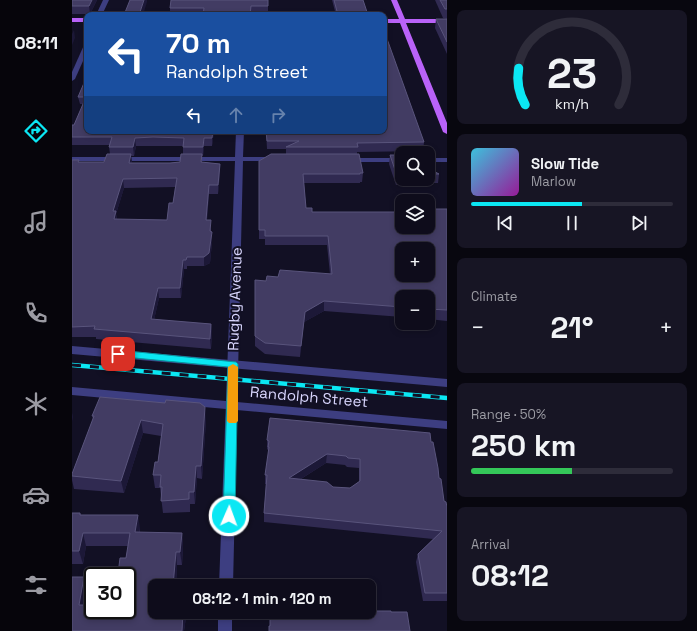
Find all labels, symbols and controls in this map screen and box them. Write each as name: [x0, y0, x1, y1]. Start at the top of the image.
text: 70 m: [166, 25, 231, 61]
icon: left: [100, 28, 152, 80]
text: 08:11: [14, 31, 58, 54]
text: 23: [547, 47, 597, 100]
text: Randolph Street: [166, 60, 308, 83]
text: km/h: [555, 95, 589, 113]
icon: left: [183, 104, 205, 126]
icon: ahead: [225, 104, 247, 126]
icon: right: [267, 104, 289, 126]
icon: directions: [22, 117, 50, 145]
map controls: [395, 146, 435, 330]
button: search: [395, 146, 435, 186]
text: Slow Tide: [531, 154, 599, 173]
text: Marlow: [531, 173, 576, 190]
button: layers: [395, 194, 435, 234]
icon: music: [22, 208, 50, 236]
icon: previous: [494, 212, 516, 234]
icon: pause: [561, 212, 583, 234]
icon: next: [628, 212, 650, 234]
button: +: [395, 242, 435, 282]
street label: Rugby Avenue: [223, 247, 246, 351]
text: Climate: [471, 288, 517, 305]
button: −: [395, 290, 435, 330]
icon: phone: [22, 299, 50, 327]
text: 21°: [550, 308, 594, 347]
text: −: [471, 313, 485, 341]
text: +: [659, 313, 673, 341]
pin: [101, 337, 135, 371]
icon: arrive: [107, 343, 129, 365]
street label: Randolph Street: [249, 382, 369, 411]
icon: climate: [22, 390, 50, 418]
text: Range · 50%: [471, 406, 546, 423]
text: 250 km: [471, 426, 576, 465]
icon: car: [22, 481, 50, 509]
position arrow: [208, 495, 250, 537]
text: Arrival: [471, 536, 510, 553]
text: 08:12: [471, 556, 549, 595]
speed limit sign: 30: [84, 567, 136, 619]
icon: filters: [22, 571, 50, 599]
text: 08:12 · 1 min · 120 m: [192, 589, 332, 608]

